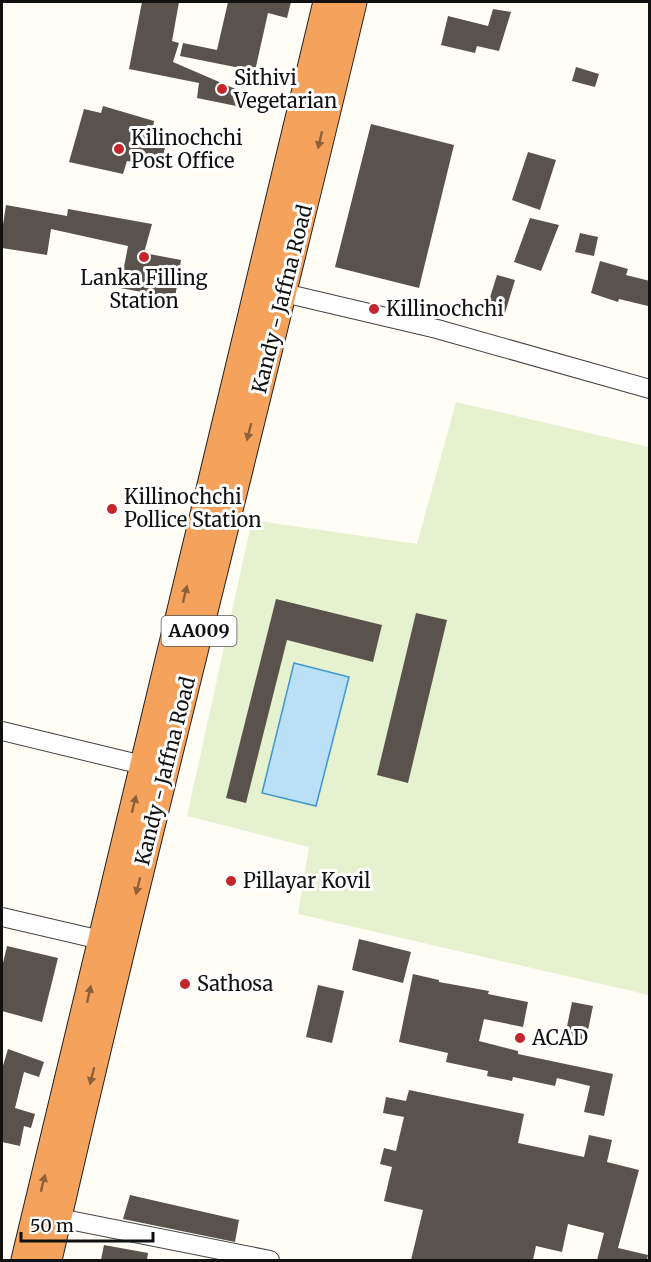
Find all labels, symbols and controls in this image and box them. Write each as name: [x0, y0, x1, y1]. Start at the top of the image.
place label: Sithivi Vegetarian: [233, 65, 337, 113]
marker: Sithivi Vegetarian: [215, 82, 229, 96]
place label: Kilinochchi Post Office: [131, 125, 242, 173]
one-way arrow: [315, 131, 324, 150]
marker: Kilinochchi Post Office: [112, 142, 126, 156]
street label: Kandy - Jaffna Road: [246, 202, 317, 396]
marker: Lanka Filling Station: [137, 250, 151, 264]
place label: Lanka Filling Station: [80, 265, 208, 313]
place label: Killinochchi: [386, 296, 504, 321]
marker: Killinochchi: [367, 302, 381, 316]
one-way arrow: [244, 423, 253, 441]
place label: Killinochchi Pollice Station: [124, 484, 261, 532]
marker: Killinochchi Pollice Station: [105, 502, 119, 516]
one-way arrow: [181, 585, 191, 603]
road number: AA009: [162, 616, 236, 646]
street label: Kandy - Jaffna Road: [129, 674, 200, 868]
one-way arrow: [129, 795, 139, 813]
place label: Pillayar Kovil: [243, 868, 371, 893]
marker: Pillayar Kovil: [224, 874, 238, 888]
one-way arrow: [132, 877, 142, 895]
place label: Sathosa: [197, 971, 274, 996]
marker: Sathosa: [178, 977, 192, 991]
one-way arrow: [85, 984, 94, 1003]
place label: ACAD: [531, 1025, 588, 1050]
marker: ACAD: [513, 1031, 527, 1045]
one-way arrow: [87, 1067, 97, 1085]
one-way arrow: [38, 1174, 48, 1192]
scale bar: [21, 1205, 153, 1243]
text: 50 m: [30, 1214, 74, 1237]

